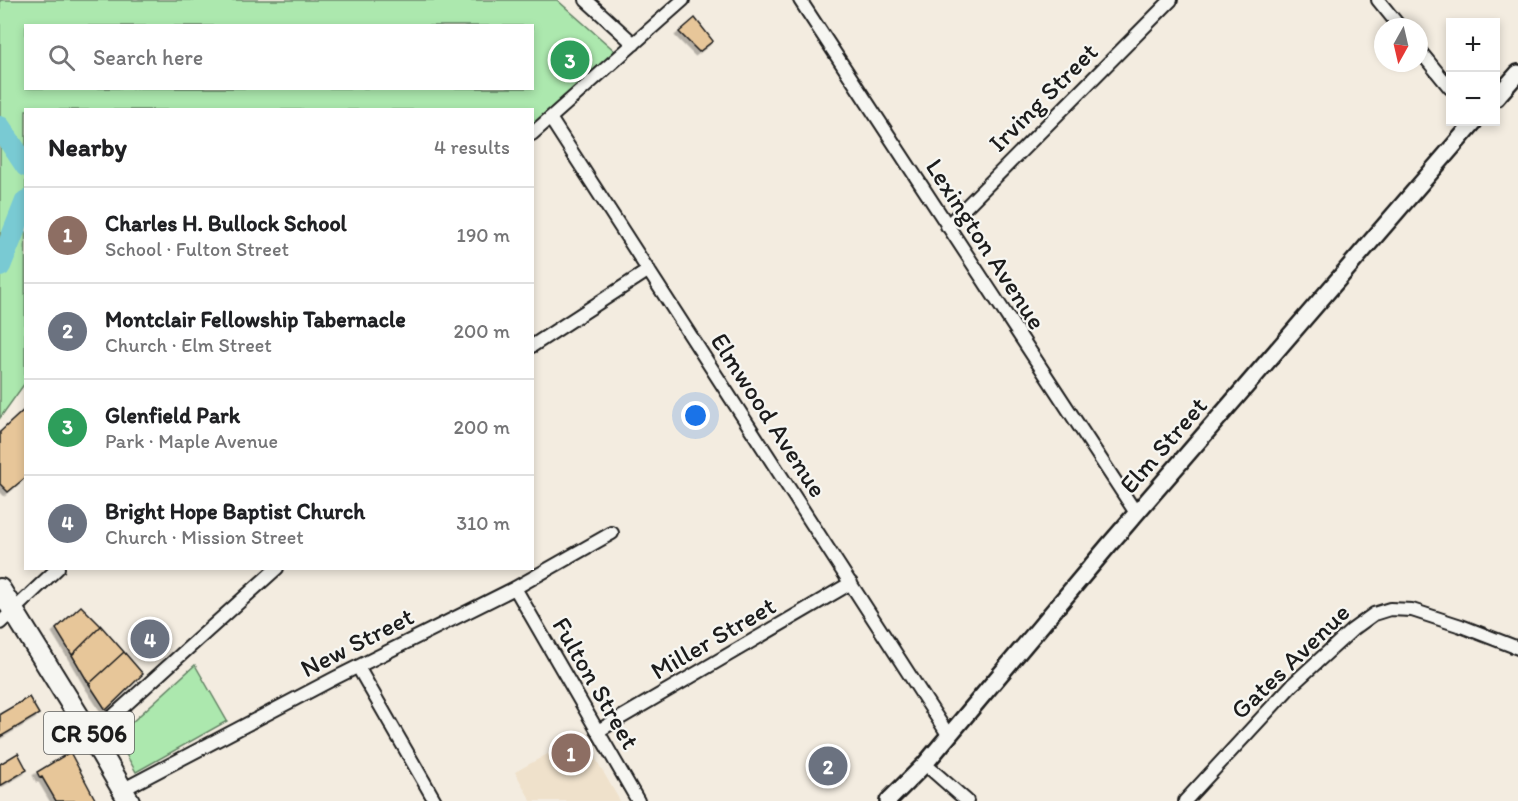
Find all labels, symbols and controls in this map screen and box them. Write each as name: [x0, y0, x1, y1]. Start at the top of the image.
north arrow: [1374, 18, 1428, 72]
map controls: [1446, 18, 1500, 126]
button: +: [1446, 18, 1500, 72]
search box: [24, 24, 534, 90]
street label: Irving Street: [982, 35, 1105, 158]
pin: 3: [550, 38, 590, 82]
icon: search: [45, 41, 78, 74]
text: Search here: [93, 44, 203, 71]
button: −: [1446, 72, 1500, 126]
text: Nearby: [48, 131, 127, 163]
text: 4 results: [434, 135, 510, 159]
street label: Lexington Avenue: [919, 152, 1053, 336]
text: Charles H. Bullock School: [105, 210, 347, 237]
text: 1: [63, 223, 72, 247]
text: 190 m: [457, 223, 510, 247]
text: School · Fulton Street: [105, 237, 289, 261]
text: Montclair Fellowship Tabernacle: [105, 306, 406, 333]
text: 2: [62, 319, 73, 343]
text: 200 m: [454, 319, 510, 343]
street label: Elmwood Avenue: [704, 327, 834, 503]
text: Church · Elm Street: [105, 333, 272, 357]
street label: Elm Street: [1112, 390, 1214, 500]
your location: [681, 401, 710, 430]
text: Glenfield Park: [105, 402, 240, 429]
text: 3: [62, 415, 73, 439]
text: 200 m: [454, 415, 510, 439]
text: Park · Maple Avenue: [105, 429, 278, 453]
text: Bright Hope Baptist Church: [105, 498, 365, 525]
text: 4: [61, 511, 74, 535]
text: 310 m: [456, 511, 510, 535]
text: Church · Mission Street: [105, 525, 304, 549]
street label: Miller Street: [645, 589, 781, 687]
street label: Gates Avenue: [1224, 596, 1356, 726]
street label: New Street: [295, 600, 419, 684]
street label: Fulton Street: [545, 611, 647, 755]
pin: 4: [130, 616, 170, 662]
road number: CR 506: [44, 712, 134, 754]
pin: 1: [552, 730, 590, 776]
pin: 2: [808, 744, 848, 789]

